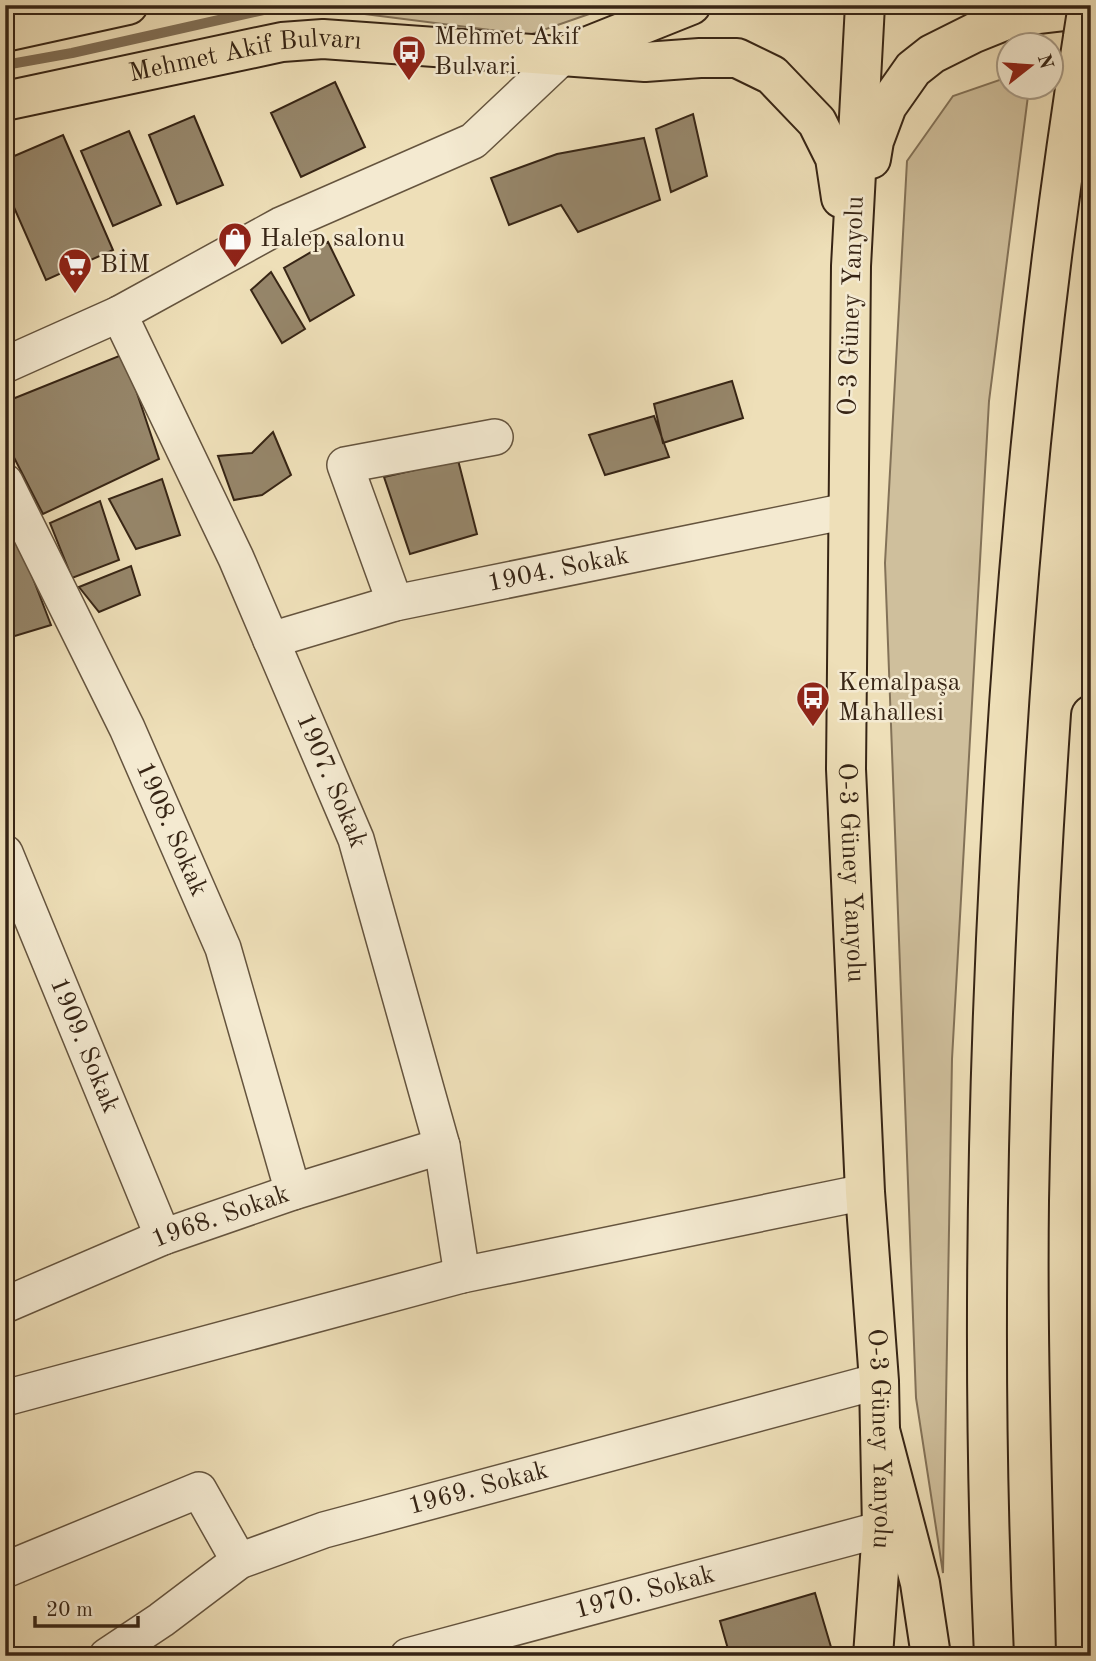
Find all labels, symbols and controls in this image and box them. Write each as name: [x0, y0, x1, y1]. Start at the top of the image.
place label: Mehmet Akif Bulvari: [434, 24, 581, 80]
street label: Mehmet Akif Bulvarı: [127, 26, 362, 87]
north arrow: [995, 32, 1064, 102]
bus stop icon: Mehmet Akif Bulvari: [390, 33, 428, 82]
text: N: [1033, 52, 1055, 72]
street label: O-3 Güney Yanyolu: [835, 195, 869, 417]
shop icon: Halep salonu: [216, 220, 254, 269]
place label: Halep salonu: [260, 226, 405, 252]
supermarket icon: BİM: [56, 246, 94, 295]
place label: BİM: [100, 249, 150, 278]
street label: 1904. Sokak: [485, 543, 631, 597]
place label: Kemalpaşa Mahallesi: [838, 670, 961, 726]
bus stop icon: Kemalpaşa Mahallesi: [794, 679, 832, 728]
street label: 1907. Sokak: [291, 710, 371, 851]
street label: 1908. Sokak: [130, 758, 212, 900]
street label: O-3 Güney Yanyolu: [833, 762, 869, 983]
street label: 1909. Sokak: [45, 974, 124, 1117]
street label: 1968. Sokak: [148, 1181, 293, 1253]
street label: O-3 Güney Yanyolu: [862, 1328, 895, 1550]
street label: 1969. Sokak: [406, 1457, 551, 1520]
street label: 1970. Sokak: [572, 1561, 718, 1624]
scale bar: [35, 1584, 138, 1628]
text: 20 m: [46, 1600, 93, 1621]

